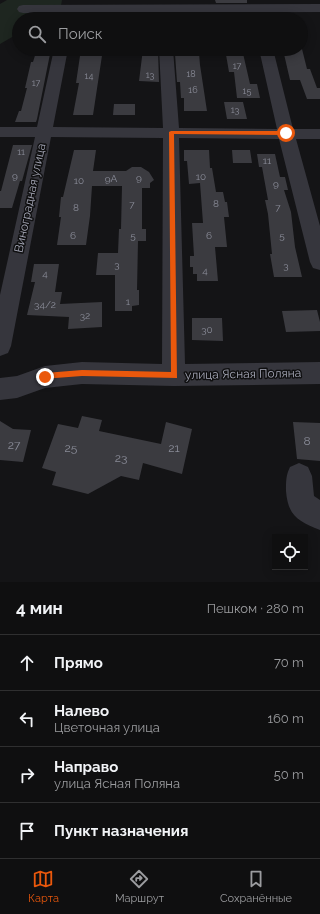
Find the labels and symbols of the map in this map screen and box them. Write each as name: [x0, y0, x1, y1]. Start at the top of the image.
house number: 17: [233, 61, 241, 71]
house number: 18: [186, 69, 196, 79]
house number: 13: [146, 70, 155, 80]
house number: 14: [85, 71, 93, 81]
house number: 17: [32, 78, 40, 88]
house number: 16: [188, 85, 198, 95]
house number: 15: [243, 86, 251, 96]
house number: 13: [231, 105, 240, 115]
route start: [277, 124, 295, 142]
street label: Виноградная улица: [12, 142, 48, 254]
house number: 11: [17, 147, 25, 157]
house number: 11: [263, 155, 272, 166]
house number: 9: [12, 170, 18, 181]
house number: 10: [196, 171, 206, 182]
house number: 9: [136, 172, 142, 183]
house number: 9А: [105, 173, 118, 184]
house number: 10: [74, 175, 84, 186]
house number: 9: [273, 178, 279, 189]
house number: 8: [213, 198, 219, 209]
house number: 7: [129, 199, 135, 210]
house number: 8: [73, 202, 79, 213]
house number: 7: [275, 202, 281, 213]
house number: 6: [70, 230, 76, 241]
house number: 5: [130, 230, 136, 241]
house number: 6: [206, 230, 212, 241]
house number: 5: [279, 230, 285, 241]
house number: 3: [114, 259, 120, 270]
house number: 3: [283, 260, 289, 271]
house number: 4: [202, 265, 208, 276]
house number: 4: [42, 268, 48, 279]
house number: 1: [126, 296, 131, 307]
house number: 34/2: [34, 299, 56, 310]
house number: 32: [80, 310, 90, 321]
house number: 30: [201, 324, 213, 335]
street label: улица Ясная Поляна: [185, 366, 301, 382]
route end: [36, 368, 54, 386]
house number: 8: [303, 434, 311, 448]
house number: 27: [8, 438, 21, 452]
house number: 25: [65, 441, 78, 455]
house number: 21: [168, 441, 180, 455]
house number: 23: [115, 451, 127, 465]

